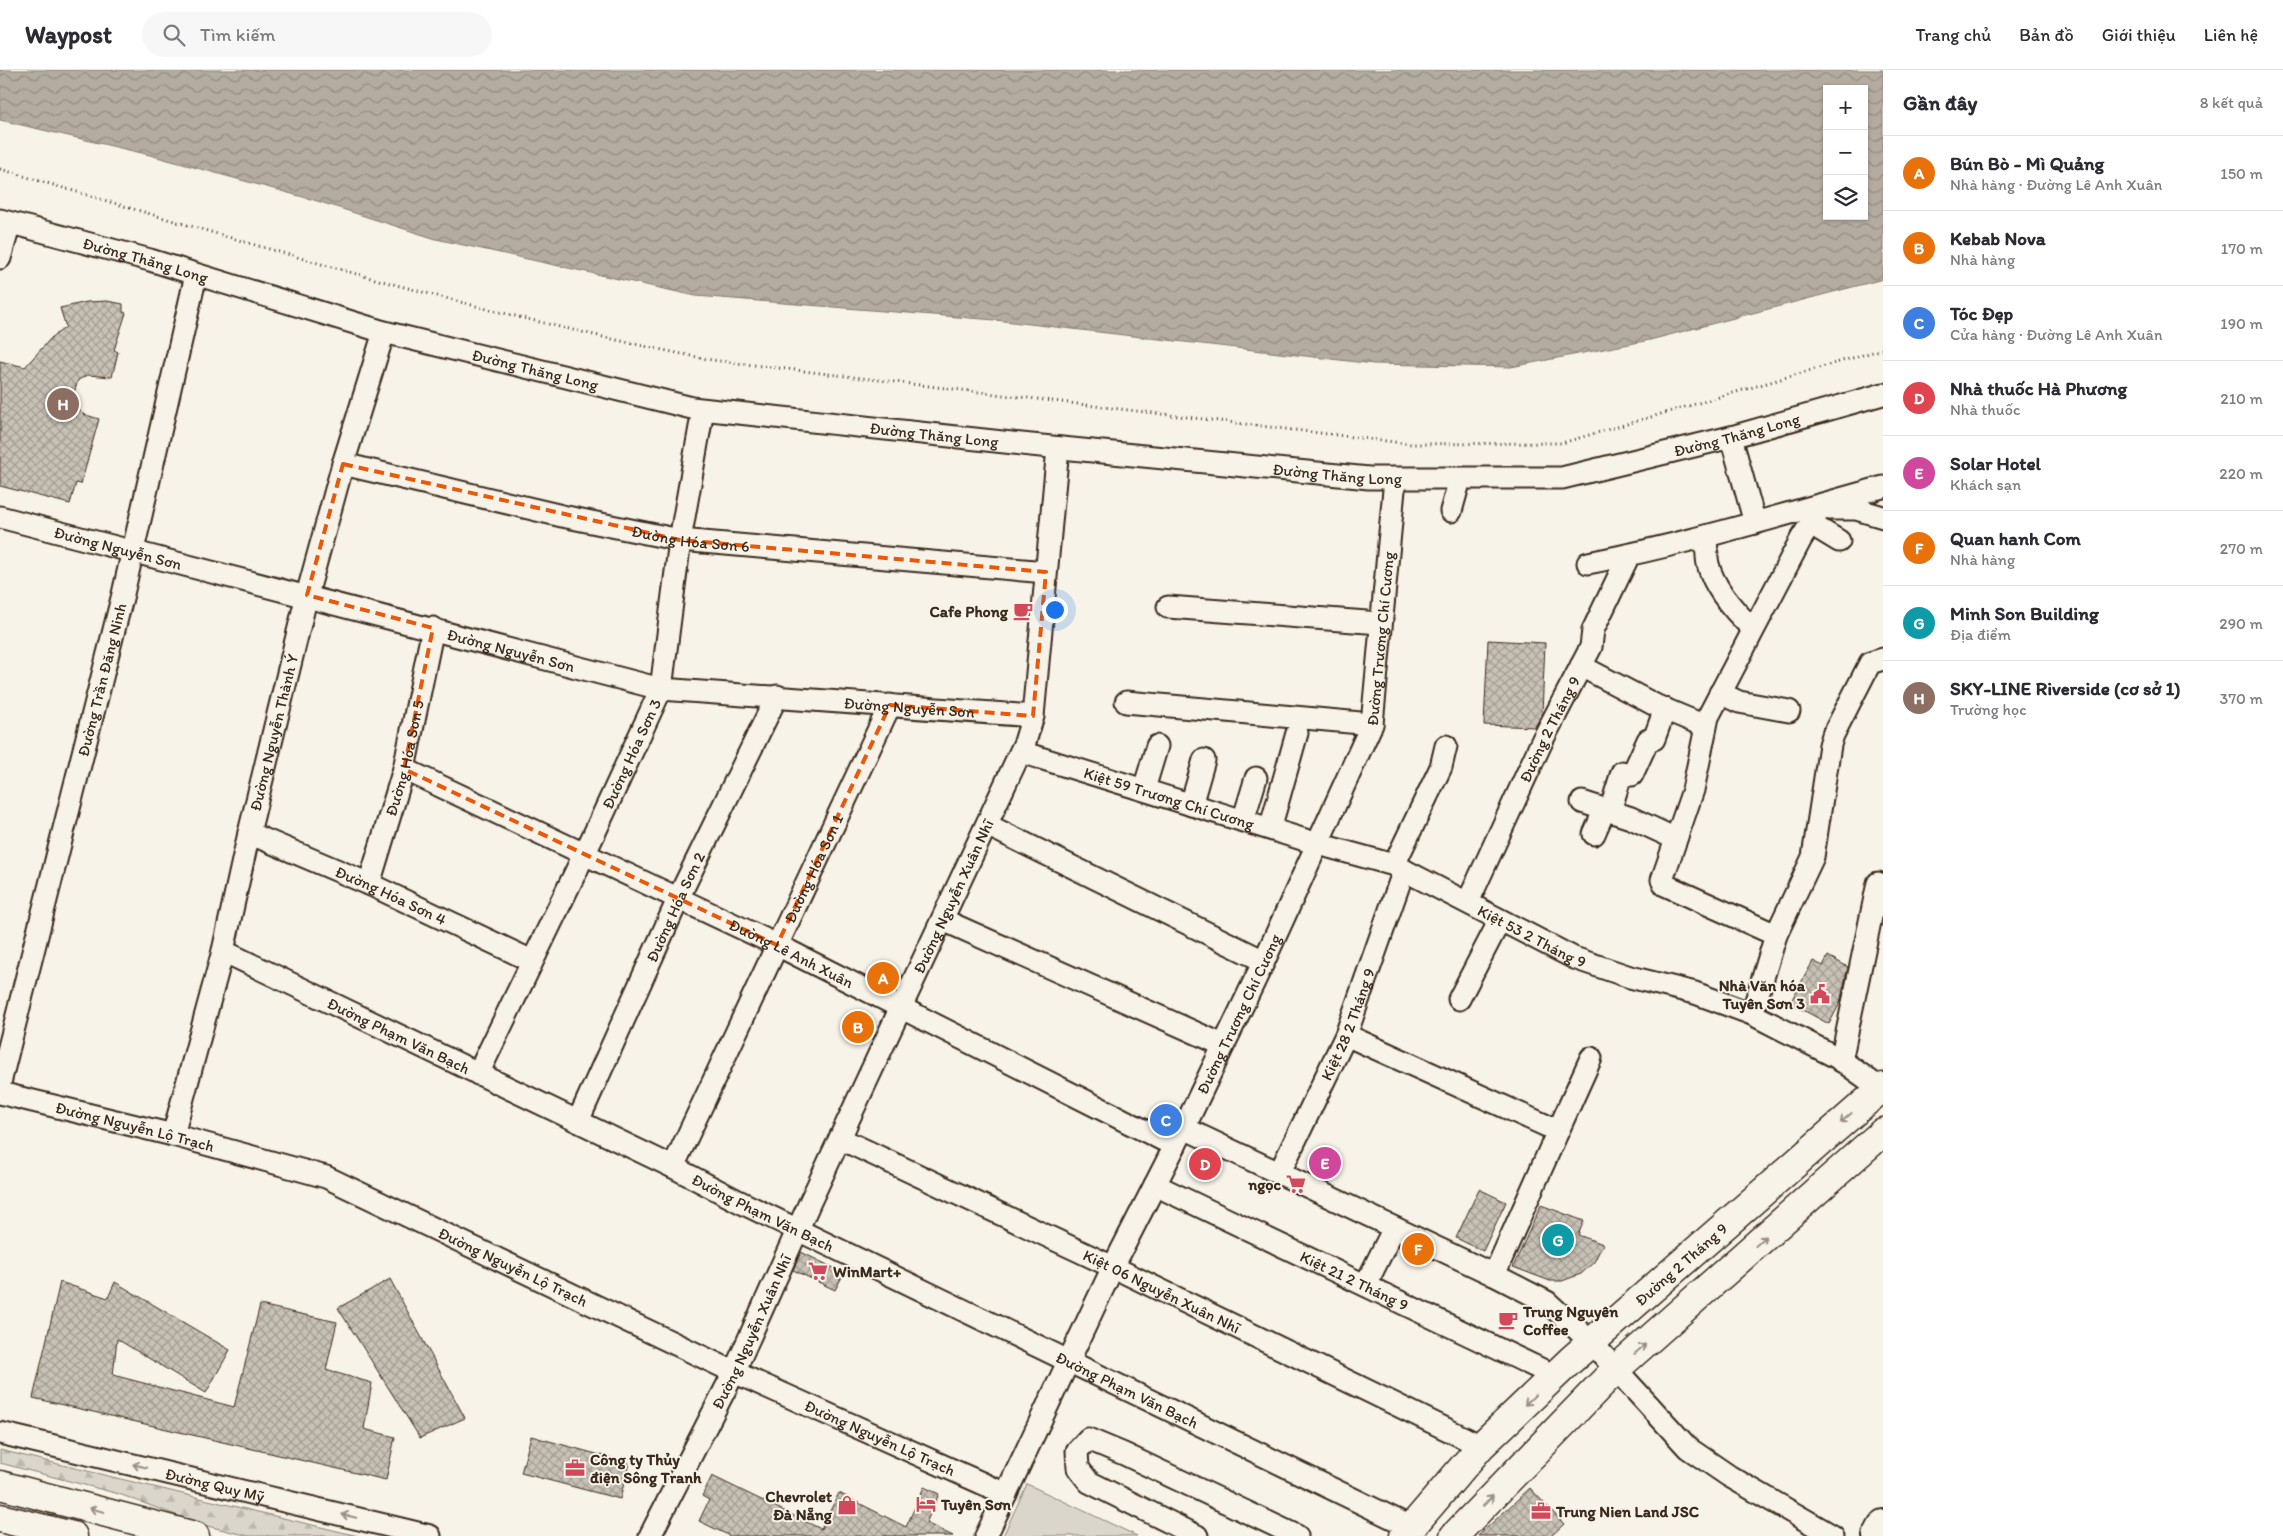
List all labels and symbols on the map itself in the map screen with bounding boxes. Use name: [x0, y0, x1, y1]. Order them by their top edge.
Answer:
street label: Đường Thăng Long: [81, 234, 211, 288]
street label: Đường Thăng Long: [470, 345, 601, 395]
pin: H: [47, 385, 79, 423]
street label: Đường Thăng Long: [1672, 409, 1803, 461]
street label: Đường Thăng Long: [869, 418, 1000, 451]
street label: Đường Thăng Long: [1272, 460, 1403, 488]
street label: Đường Hóa Sơn 6: [630, 521, 750, 556]
street label: Đường Nguyễn Sơn: [52, 522, 184, 574]
street label: Đường Trương Chí Cương: [1363, 550, 1398, 727]
your location: [1042, 597, 1068, 623]
cafe icon: Cafe Phong: [1012, 600, 1034, 622]
street label: Đường Trần Đăng Ninh: [74, 601, 130, 758]
place label: Cafe Phong: [930, 602, 1009, 622]
street label: Đường Nguyễn Sơn: [445, 625, 577, 676]
street label: Đường Nguyễn Thành Ý: [246, 652, 302, 813]
street label: Đường 2 Tháng 9: [1515, 673, 1584, 786]
street label: Đường Nguyễn Sơn: [843, 693, 975, 722]
street label: Đường Hóa Sơn 3: [598, 696, 665, 812]
street label: Đường Hóa Sơn 5: [381, 698, 428, 818]
street label: Kiệt 59 Trương Chí Cương: [1081, 763, 1257, 834]
street label: Đường Hóa Sơn 1: [780, 811, 848, 926]
street label: Đường Nguyễn Xuân Nhĩ: [909, 816, 998, 977]
street label: Đường Hóa Sơn 2: [642, 849, 709, 965]
street label: Đường Hóa Sơn 4: [332, 862, 450, 929]
street label: Kiệt 53 2 Tháng 9: [1474, 901, 1588, 971]
street label: Đường Lê Anh Xuân: [726, 915, 857, 992]
street label: Đường Trương Chí Cương: [1193, 930, 1285, 1097]
pin: A: [867, 959, 899, 997]
street label: Kiệt 28 2 Tháng 9: [1317, 966, 1379, 1083]
place label: Nhà Văn hóa Tuyên Sơn 3: [1719, 976, 1806, 1014]
public building icon: Nhà Văn hóa Tuyên Sơn 3: [1809, 983, 1831, 1005]
street label: Đường Phạm Văn Bạch: [324, 994, 473, 1078]
pin: B: [842, 1008, 874, 1046]
street label: Đường Nguyễn Lộ Trạch: [53, 1098, 216, 1156]
pin: C: [1150, 1101, 1182, 1139]
one-way arrow: [1839, 1112, 1852, 1124]
pin: E: [1309, 1144, 1341, 1182]
pin: D: [1189, 1145, 1221, 1183]
street label: Đường Phạm Văn Bạch: [689, 1170, 837, 1256]
supermarket icon: ngọc: [1285, 1173, 1307, 1195]
place label: ngọc: [1247, 1175, 1281, 1195]
street label: Đường 2 Tháng 9: [1631, 1219, 1731, 1310]
pin: G: [1542, 1221, 1574, 1259]
street label: Đường Nguyễn Lộ Trạch: [435, 1223, 591, 1311]
pin: F: [1402, 1230, 1434, 1268]
one-way arrow: [1755, 1235, 1768, 1247]
street label: Kiệt 06 Nguyễn Xuân Nhĩ: [1080, 1245, 1244, 1338]
street label: Kiệt 21 2 Tháng 9: [1297, 1247, 1411, 1315]
street label: Đường Nguyễn Xuân Nhĩ: [708, 1251, 796, 1412]
supermarket icon: WinMart+: [807, 1260, 829, 1282]
place label: WinMart+: [833, 1262, 902, 1281]
place label: Trung Nguyên Coffee: [1522, 1302, 1619, 1339]
cafe icon: Trung Nguyên Coffee: [1497, 1309, 1519, 1331]
one-way arrow: [1633, 1343, 1646, 1354]
street label: Đường Phạm Văn Bạch: [1053, 1347, 1201, 1433]
one-way arrow: [1524, 1394, 1536, 1406]
street label: Đường Nguyễn Lộ Trạch: [802, 1396, 958, 1480]
place label: Công ty Thủy điện Sông Tranh: [590, 1450, 702, 1488]
office icon: Công ty Thủy điện Sông Tranh: [564, 1457, 586, 1479]
one-way arrow: [132, 1461, 148, 1470]
street label: Đường Quy Mỹ: [163, 1464, 267, 1506]
place label: Chevrolet Đà Nẵng: [765, 1487, 833, 1525]
hotel icon: Tuyên Sơn: [915, 1493, 937, 1515]
shop icon: Chevrolet Đà Nẵng: [836, 1494, 858, 1516]
place label: Tuyên Sơn: [940, 1495, 1012, 1515]
one-way arrow: [1482, 1495, 1494, 1507]
office icon: Trung Nien Land JSC: [1530, 1500, 1552, 1522]
place label: Trung Nien Land JSC: [1555, 1502, 1700, 1522]
one-way arrow: [89, 1505, 105, 1515]
one-way arrow: [341, 1511, 357, 1521]

